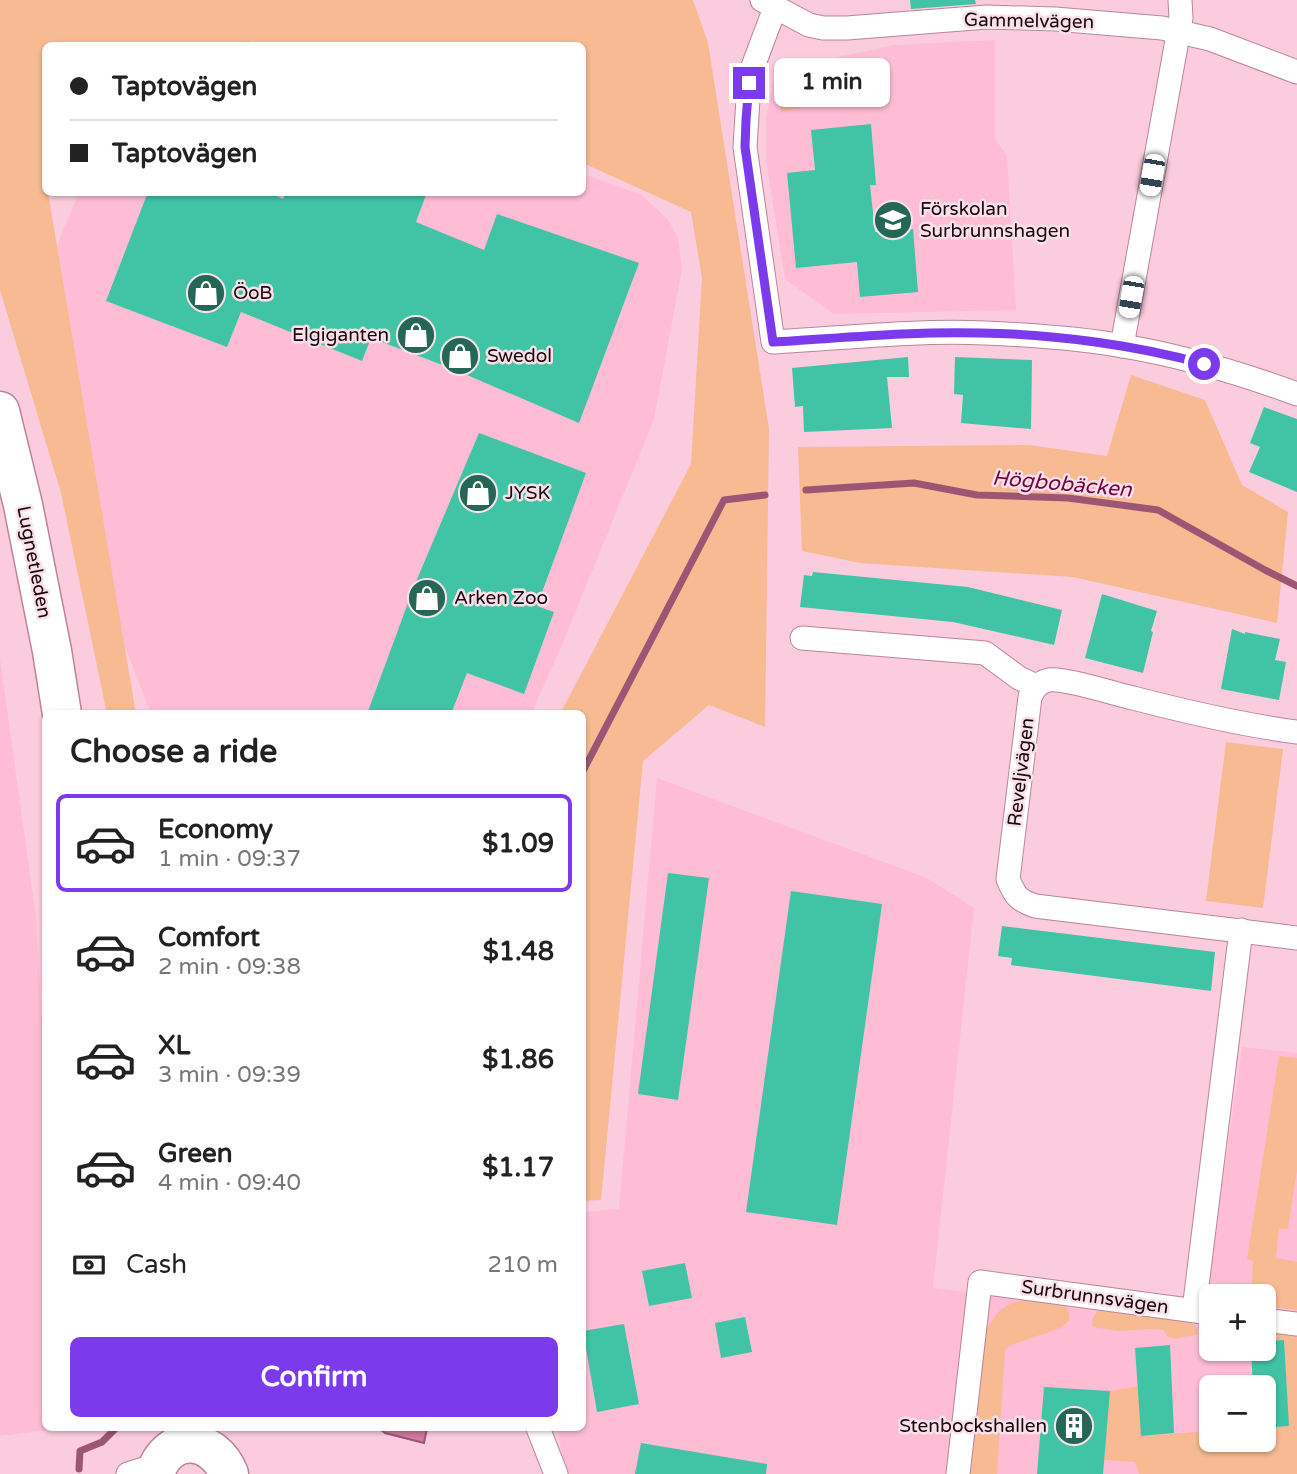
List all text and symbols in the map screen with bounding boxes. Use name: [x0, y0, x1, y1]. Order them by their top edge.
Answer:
street label: Gammelvägen: [964, 9, 1094, 33]
callout: 1 min: [774, 58, 889, 108]
route end: [733, 67, 765, 99]
text: 1 min: [801, 68, 863, 96]
text: Taptovägen: [112, 71, 257, 102]
text: Taptovägen: [112, 138, 257, 169]
car: [1139, 152, 1166, 198]
place label: Förskolan Surbrunnshagen: [920, 198, 1070, 242]
school or university icon: Förskolan Surbrunnshagen: [872, 199, 914, 241]
shop icon: ÖoB: [185, 272, 227, 314]
car: [1118, 274, 1145, 320]
place label: ÖoB: [233, 282, 273, 304]
shop icon: Elgiganten: [395, 314, 437, 356]
place label: Elgiganten: [292, 324, 389, 346]
shop icon: Swedol: [439, 335, 481, 377]
place label: Swedol: [487, 345, 552, 367]
route start: [1188, 348, 1220, 380]
water label: Högbobäcken: [991, 465, 1134, 503]
shop icon: JYSK: [457, 472, 499, 514]
place label: JYSK: [505, 482, 551, 504]
street label: Lugnetleden: [12, 504, 56, 620]
shop icon: Arken Zoo: [406, 577, 448, 619]
place label: Arken Zoo: [454, 587, 548, 609]
street label: Reveljvägen: [1003, 716, 1039, 828]
text: Choose a ride: [70, 733, 277, 771]
icon: car: [74, 812, 137, 875]
text: Economy: [158, 814, 273, 845]
text: $1.09: [482, 828, 554, 859]
text: 1 min · 09:37: [158, 845, 301, 873]
icon: car: [74, 920, 137, 983]
text: Comfort: [158, 922, 260, 953]
text: $1.48: [483, 936, 554, 967]
text: 2 min · 09:38: [158, 953, 301, 981]
icon: car: [74, 1028, 137, 1091]
text: XL: [158, 1030, 190, 1061]
text: $1.86: [482, 1044, 554, 1075]
text: 3 min · 09:39: [158, 1061, 301, 1089]
icon: car: [74, 1136, 137, 1199]
text: Green: [158, 1138, 233, 1169]
text: $1.17: [482, 1152, 554, 1183]
text: 4 min · 09:40: [158, 1169, 301, 1197]
icon: cash: [70, 1246, 108, 1284]
text: Cash: [126, 1249, 187, 1280]
text: 210 m: [488, 1251, 558, 1279]
street label: Surbrunnsvägen: [1020, 1276, 1170, 1318]
map controls: [1199, 1284, 1276, 1452]
button: +: [1199, 1284, 1276, 1361]
button: Confirm: [70, 1337, 558, 1417]
button: −: [1199, 1375, 1276, 1452]
building icon: Stenbockshallen: [1053, 1405, 1095, 1447]
place label: Stenbockshallen: [899, 1415, 1047, 1437]

